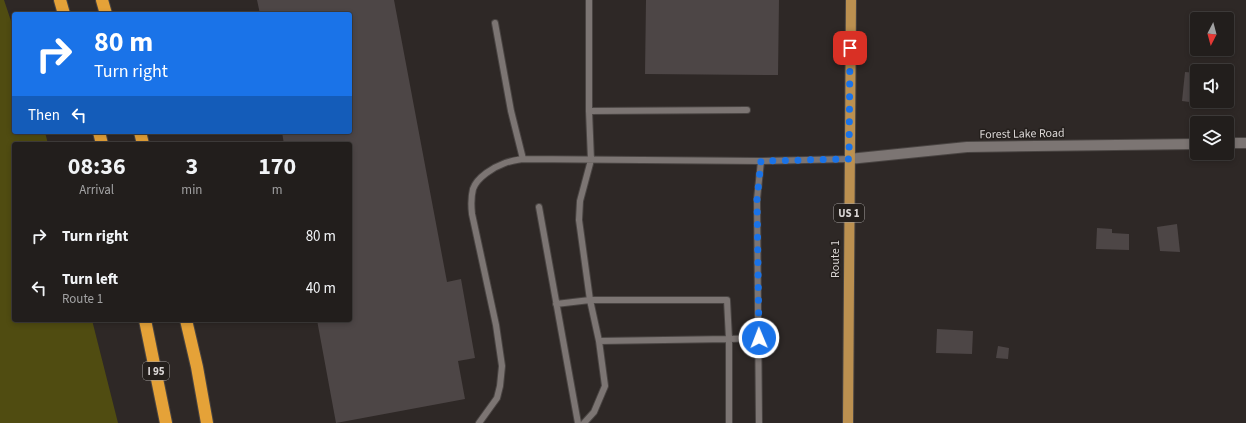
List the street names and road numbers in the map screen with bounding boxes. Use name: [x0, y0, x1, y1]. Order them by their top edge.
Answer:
street label: Forest Lake Road: [979, 125, 1065, 143]
road number: US 1: [834, 204, 864, 222]
street label: Route 1: [827, 240, 844, 278]
road number: I 95: [143, 362, 169, 380]

